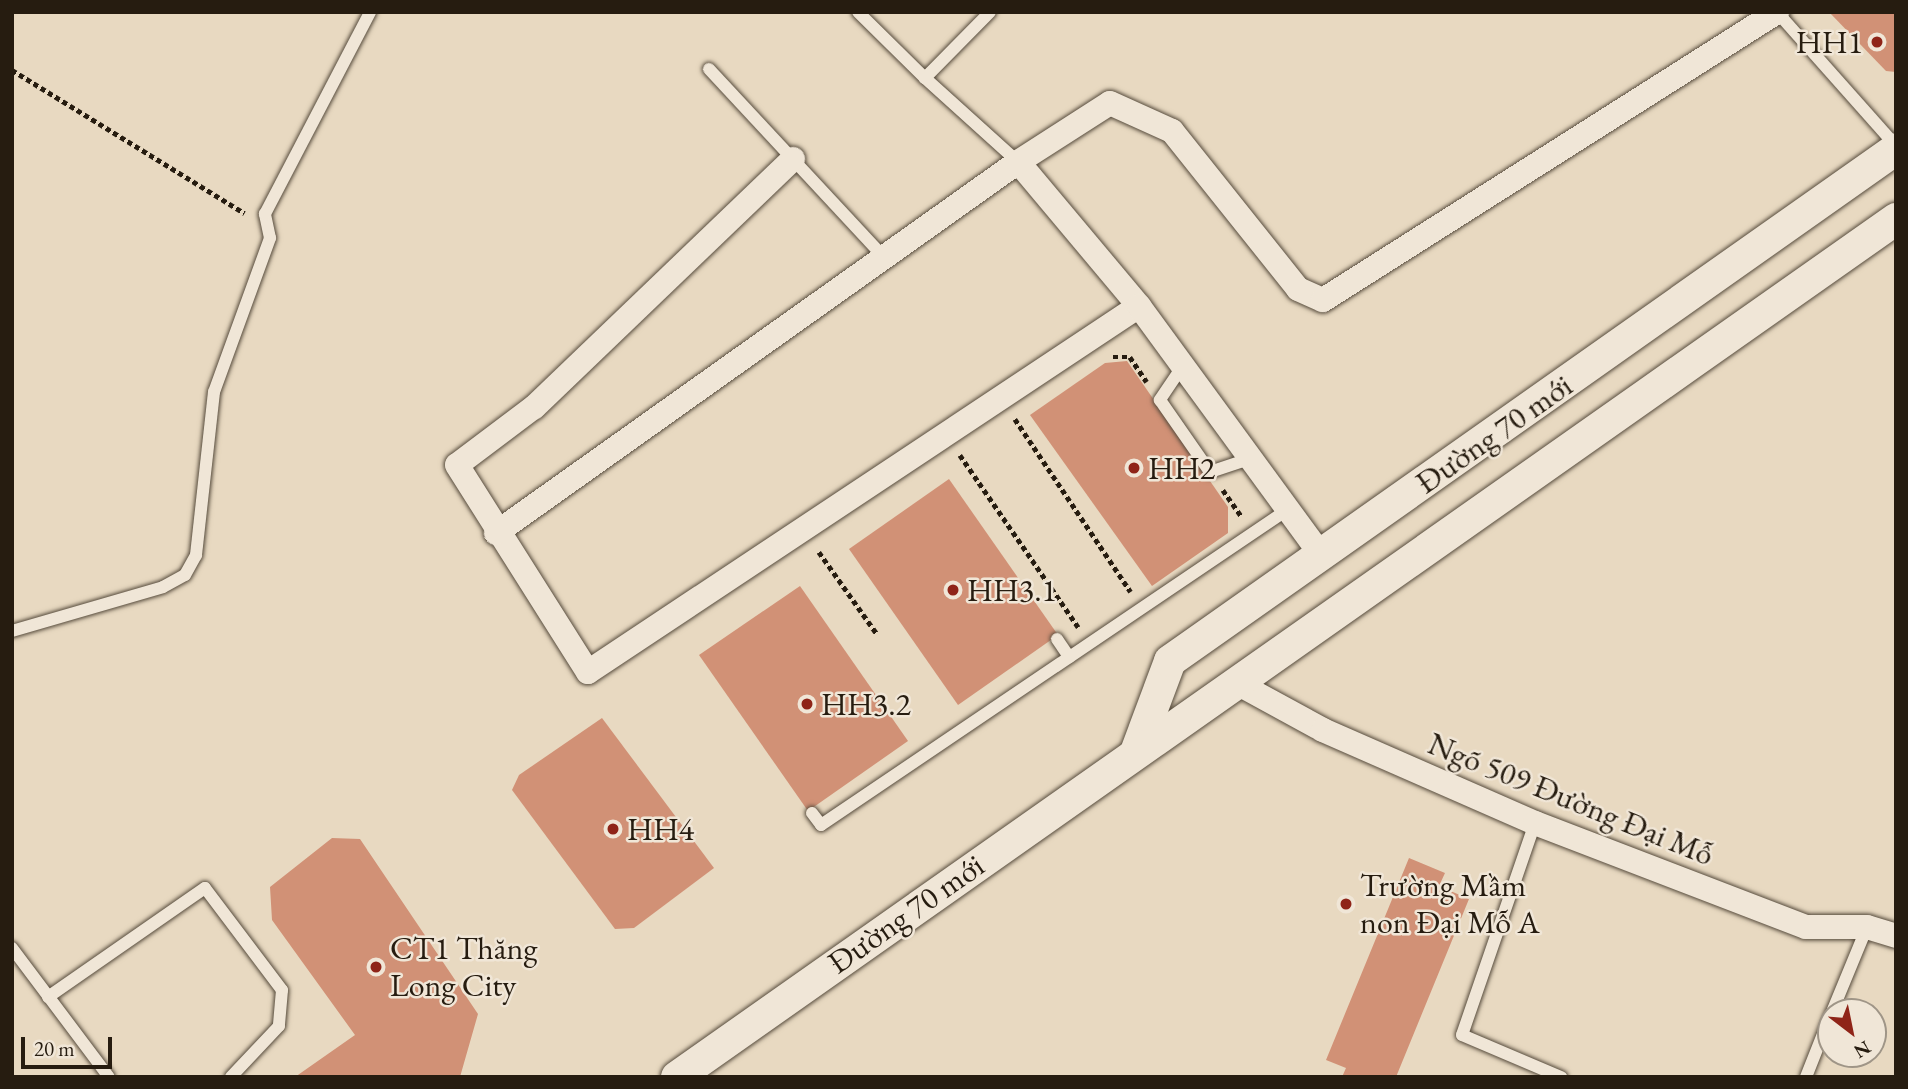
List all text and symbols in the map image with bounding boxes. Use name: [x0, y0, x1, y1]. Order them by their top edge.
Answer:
place label: HH1: [1796, 23, 1863, 61]
marker: HH1: [1869, 34, 1885, 50]
street label: Đường 70 mới: [1409, 366, 1579, 502]
place label: HH2: [1148, 449, 1215, 487]
marker: HH2: [1126, 460, 1142, 476]
place label: HH3.1: [967, 571, 1057, 609]
marker: HH3.1: [945, 582, 961, 598]
place label: HH3.2: [821, 685, 911, 723]
marker: HH3.2: [799, 696, 815, 712]
street label: Ngõ 509 Đường Đại Mỗ: [1423, 724, 1719, 874]
place label: HH4: [627, 810, 694, 848]
marker: HH4: [605, 821, 621, 837]
street label: Đường 70 mới: [821, 846, 991, 982]
place label: Trường Mầm non Đại Mỗ A: [1360, 867, 1540, 942]
marker: Trường Mầm non Đại Mỗ A: [1338, 896, 1354, 912]
place label: CT1 Thăng Long City: [390, 930, 537, 1005]
marker: CT1 Thăng Long City: [368, 959, 384, 975]
north arrow: [1817, 998, 1887, 1068]
scale bar: [24, 1023, 116, 1066]
text: 20 m: [34, 1035, 75, 1062]
text: N: [1849, 1035, 1875, 1064]

